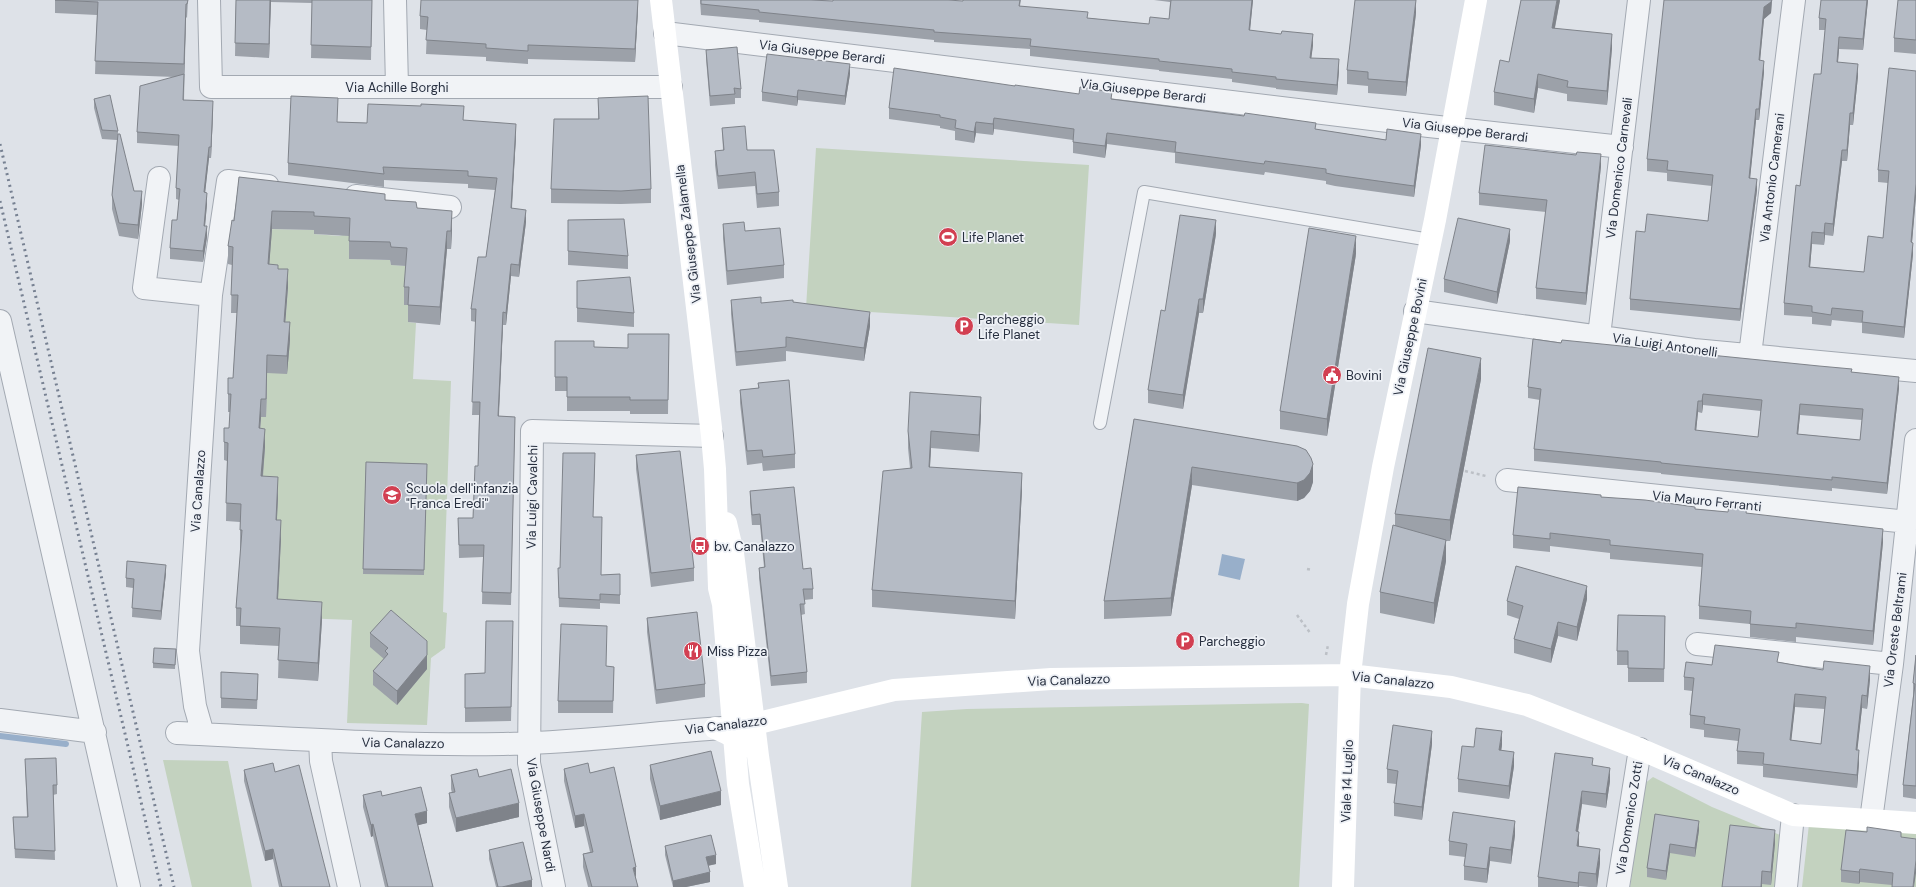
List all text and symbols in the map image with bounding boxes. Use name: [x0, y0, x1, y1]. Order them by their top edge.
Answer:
street label: Via Giuseppe Berardi: [758, 36, 886, 68]
street label: Via Giuseppe Berardi: [1079, 75, 1207, 107]
street label: Via Achille Borghi: [345, 79, 449, 96]
street label: Via Domenico Carnevali: [1602, 96, 1636, 240]
street label: Via Antonio Camerani: [1756, 112, 1788, 244]
street label: Via Giuseppe Berardi: [1401, 114, 1529, 146]
street label: Via Giuseppe Zalamella: [671, 164, 705, 304]
sports icon: Life Planet: [937, 226, 959, 248]
place label: Life Planet: [962, 229, 1024, 246]
street label: Via Giuseppe Bovini: [1389, 277, 1431, 397]
place label: Parcheggio Life Planet: [978, 311, 1045, 343]
parking icon: Parcheggio Life Planet: [953, 315, 975, 337]
street label: Via Luigi Antonelli: [1611, 329, 1719, 361]
public building icon: Bovini: [1321, 364, 1343, 386]
place label: Bovini: [1346, 367, 1382, 384]
street label: Via Luigi Cavalchi: [523, 445, 541, 549]
street label: Via Canalazzo: [187, 449, 209, 533]
place label: Scuola dell'infanzia "Franca Eredi": [406, 480, 518, 512]
school or university icon: Scuola dell'infanzia "Franca Eredi": [381, 484, 403, 506]
street label: Via Mauro Ferranti: [1651, 487, 1763, 515]
bus stop icon: bv. Canalazzo: [689, 535, 711, 557]
place label: bv. Canalazzo: [714, 538, 795, 555]
street label: Via Oreste Beltrami: [1879, 571, 1911, 689]
parking icon: Parcheggio: [1174, 630, 1196, 652]
place label: Parcheggio: [1199, 633, 1266, 650]
restaurant icon: Miss Pizza: [682, 640, 704, 662]
place label: Miss Pizza: [707, 643, 767, 660]
street label: Via Canalazzo: [1351, 667, 1435, 693]
street label: Via Canalazzo: [1027, 670, 1111, 690]
street label: Via Canalazzo: [684, 711, 768, 738]
street label: Via Canalazzo: [361, 734, 445, 752]
street label: Viale 14 Luglio: [1337, 739, 1357, 823]
street label: Via Canalazzo: [1660, 751, 1743, 799]
street label: Via Giuseppe Nardi: [523, 757, 559, 873]
street label: Via Domenico Zotti: [1612, 760, 1646, 876]

